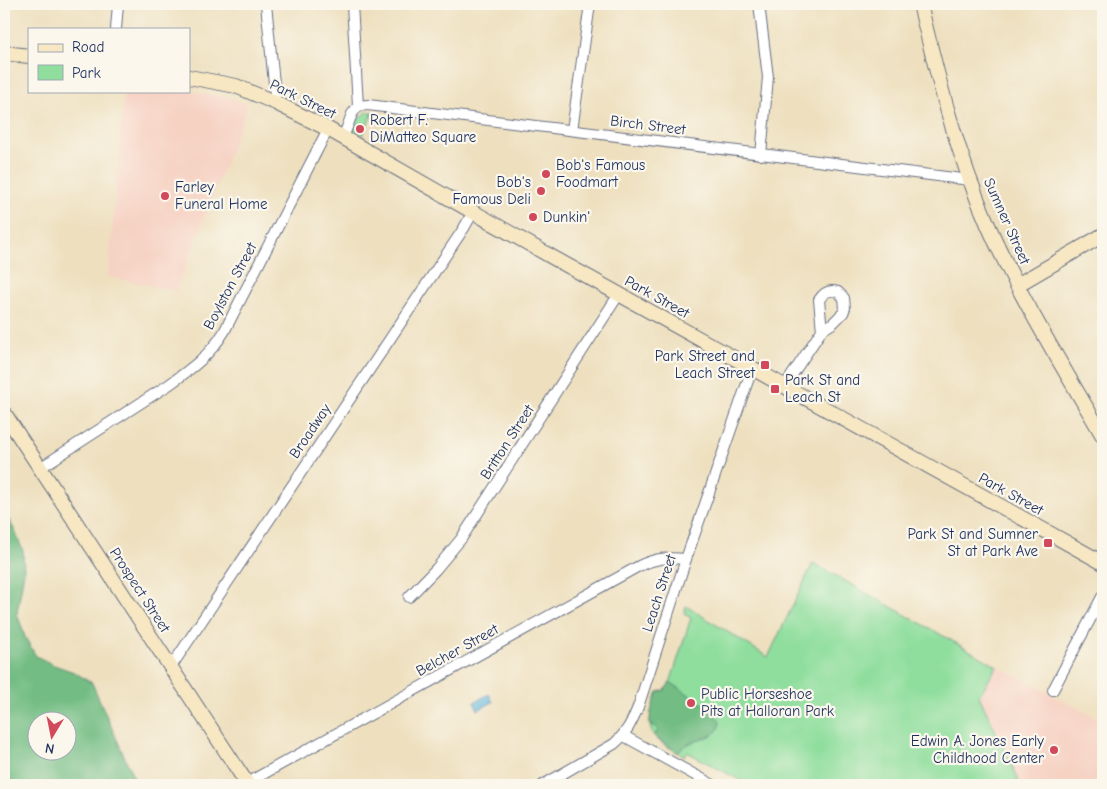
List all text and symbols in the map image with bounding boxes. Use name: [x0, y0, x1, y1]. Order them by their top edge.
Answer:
legend: [28, 28, 190, 92]
text: Road: [72, 38, 104, 56]
text: Park: [72, 64, 101, 82]
street label: Park Street: [267, 75, 340, 123]
place label: Robert F. DiMatteo Square: [370, 111, 477, 146]
street label: Birch Street: [609, 111, 688, 139]
marker: Robert F. DiMatteo Square: [354, 123, 366, 135]
place label: Bob's Famous Foodmart: [556, 156, 645, 191]
marker: Bob's Famous Foodmart: [540, 168, 552, 180]
place label: Bob's Famous Deli: [453, 173, 531, 208]
street label: Sumner Street: [980, 175, 1034, 268]
place label: Farley Funeral Home: [175, 178, 268, 213]
marker: Bob's Famous Deli: [535, 185, 547, 197]
marker: Farley Funeral Home: [159, 190, 171, 202]
place label: Dunkin': [543, 208, 590, 226]
marker: Dunkin': [527, 211, 539, 223]
street label: Boylston Street: [200, 239, 261, 333]
street label: Park Street: [621, 272, 693, 322]
place label: Park Street and Leach Street: [655, 347, 756, 382]
marker: Park Street and Leach Street: [759, 359, 771, 371]
place label: Park St and Leach St: [785, 371, 860, 406]
marker: Park St and Leach St: [769, 383, 781, 395]
street label: Broadway: [285, 400, 335, 462]
street label: Britton Street: [476, 401, 538, 483]
street label: Park Street: [975, 469, 1047, 519]
place label: Park St and Sumner St at Park Ave: [908, 525, 1038, 560]
marker: Park St and Sumner St at Park Ave: [1042, 537, 1054, 549]
street label: Prospect Street: [106, 544, 175, 636]
street label: Leach Street: [638, 551, 680, 634]
street label: Belcher Street: [413, 620, 502, 680]
place label: Public Horseshoe Pits at Halloran Park: [701, 685, 835, 720]
marker: Public Horseshoe Pits at Halloran Park: [685, 697, 697, 709]
north arrow: [28, 712, 78, 762]
place label: Edwin A. Jones Early Childhood Center: [911, 732, 1044, 767]
text: N: [44, 739, 56, 757]
marker: Edwin A. Jones Early Childhood Center: [1048, 744, 1060, 756]

